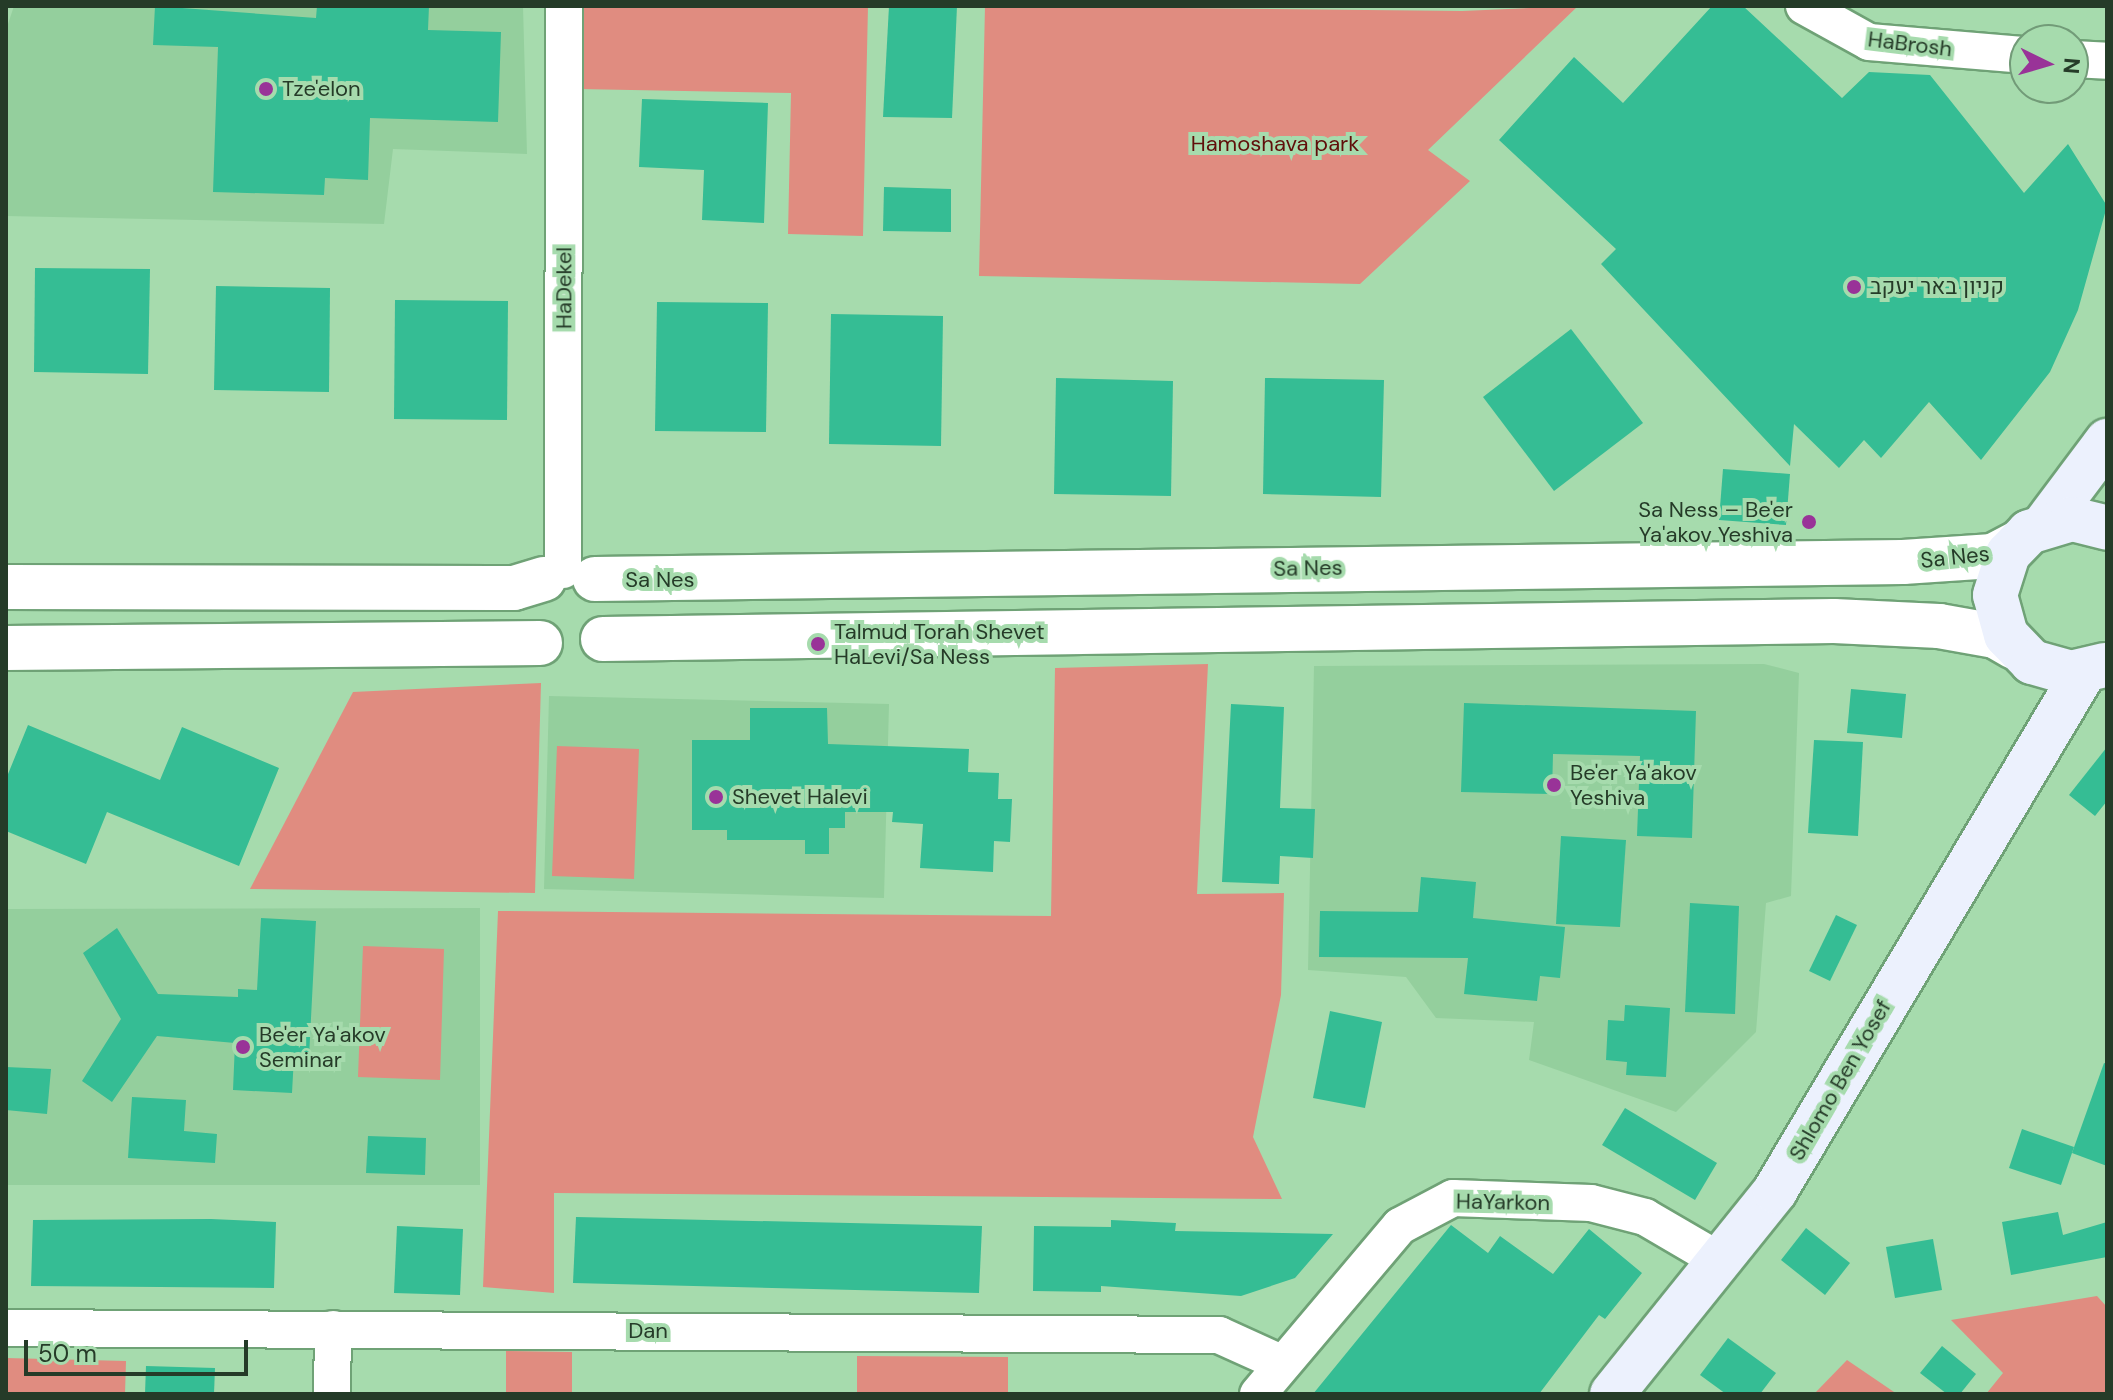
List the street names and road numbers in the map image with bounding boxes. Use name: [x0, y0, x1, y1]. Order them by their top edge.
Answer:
street label: HaBrosh: [1866, 26, 1954, 62]
street label: HaDekel: [551, 247, 577, 329]
street label: Sa Nes: [1919, 540, 1991, 574]
street label: Sa Nes: [1273, 554, 1343, 582]
street label: Sa Nes: [625, 567, 695, 593]
street label: Shlomo Ben Yosef: [1783, 995, 1897, 1165]
street label: HaYarkon: [1456, 1188, 1550, 1216]
street label: Dan: [628, 1318, 668, 1344]

